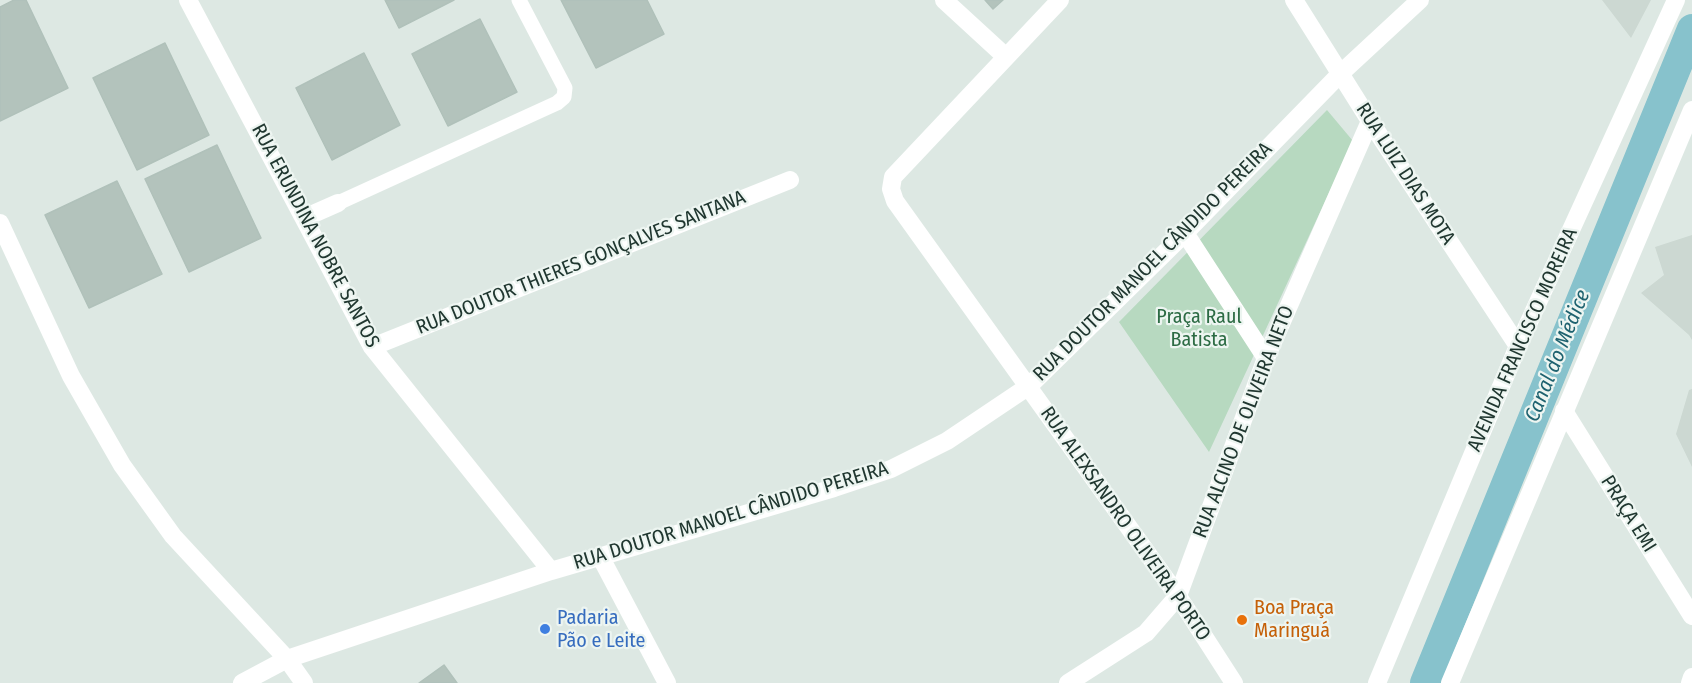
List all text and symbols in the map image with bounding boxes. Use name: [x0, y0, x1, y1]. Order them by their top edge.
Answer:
street label: RUA LUIZ DIAS MOTA: [1350, 99, 1460, 249]
street label: RUA ERUNDINA NOBRE SANTOS: [246, 120, 384, 352]
street label: RUA DOUTOR MANOEL CÂNDIDO PEREIRA: [1029, 138, 1277, 386]
street label: RUA DOUTOR THIERES GONÇALVES SANTANA: [413, 186, 749, 340]
street label: AVENIDA FRANCISCO MOREIRA: [1463, 225, 1583, 455]
water label: Canal do Médice: [1520, 286, 1596, 426]
street label: RUA ALCINO DE OLIVEIRA NETO: [1189, 303, 1299, 541]
park label: Praça Raul Batista: [1156, 305, 1242, 352]
street label: RUA ALEXSANDRO OLIVEIRA PORTO: [1035, 402, 1215, 646]
street label: RUA DOUTOR MANOEL CÂNDIDO PEREIRA: [571, 457, 891, 575]
street label: PRAÇA EMI: [1595, 471, 1661, 557]
place label: Boa Praça Maringuá: [1254, 596, 1334, 643]
place label: Padaria Pão e Leite: [557, 606, 645, 653]
marker: Boa Praça Maringuá: [1235, 613, 1249, 627]
marker: Padaria Pão e Leite: [538, 622, 552, 636]

